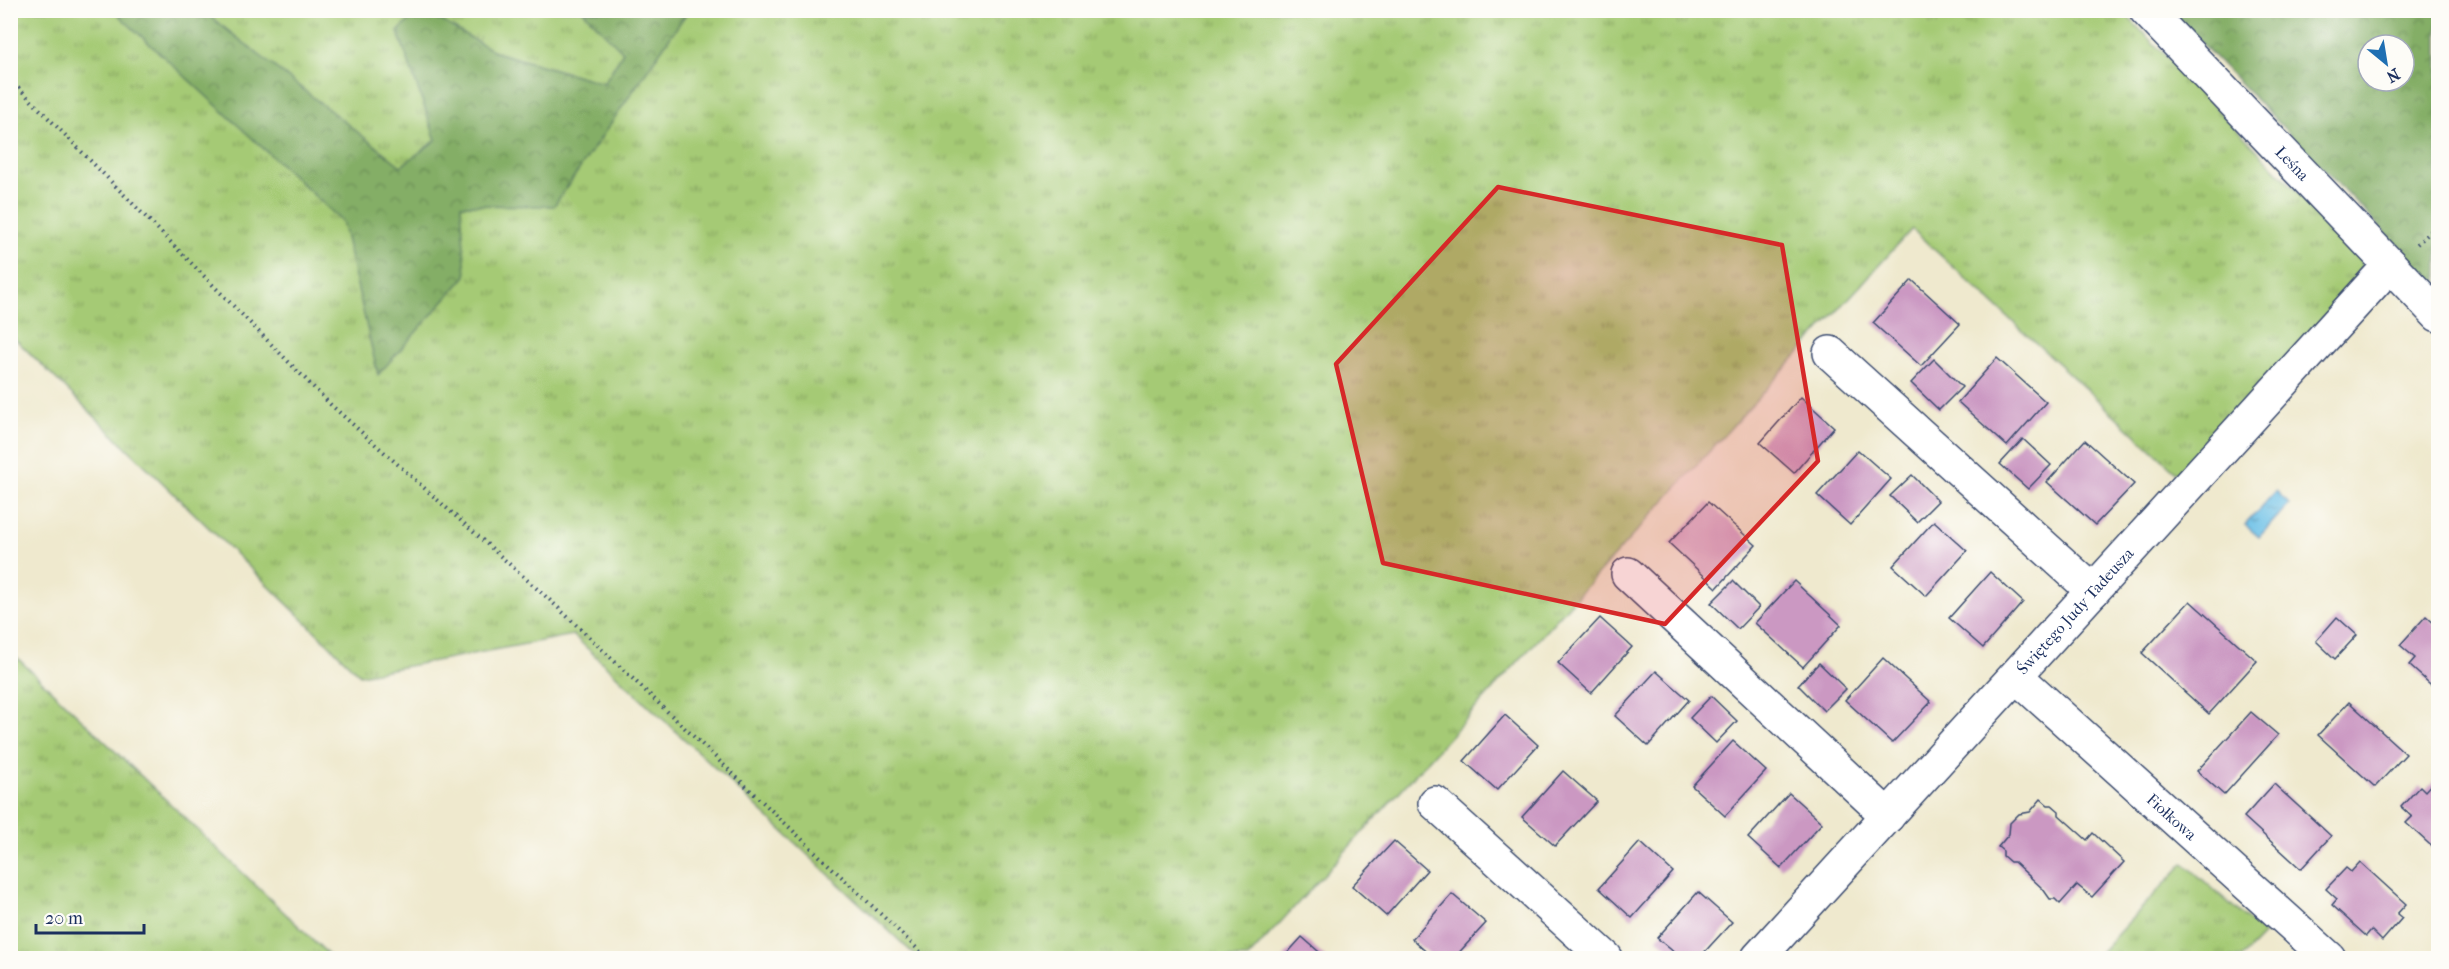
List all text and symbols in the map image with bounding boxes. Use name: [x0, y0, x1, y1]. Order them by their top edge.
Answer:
north arrow: [2356, 33, 2416, 93]
text: N: [2382, 64, 2403, 87]
street label: Leśna: [2272, 142, 2314, 185]
street label: Świętego Judy Tadeusza: [2012, 543, 2137, 678]
street label: Fiołkowa: [2143, 789, 2201, 844]
scale bar: [36, 897, 144, 935]
text: 20 m: [45, 908, 83, 929]

